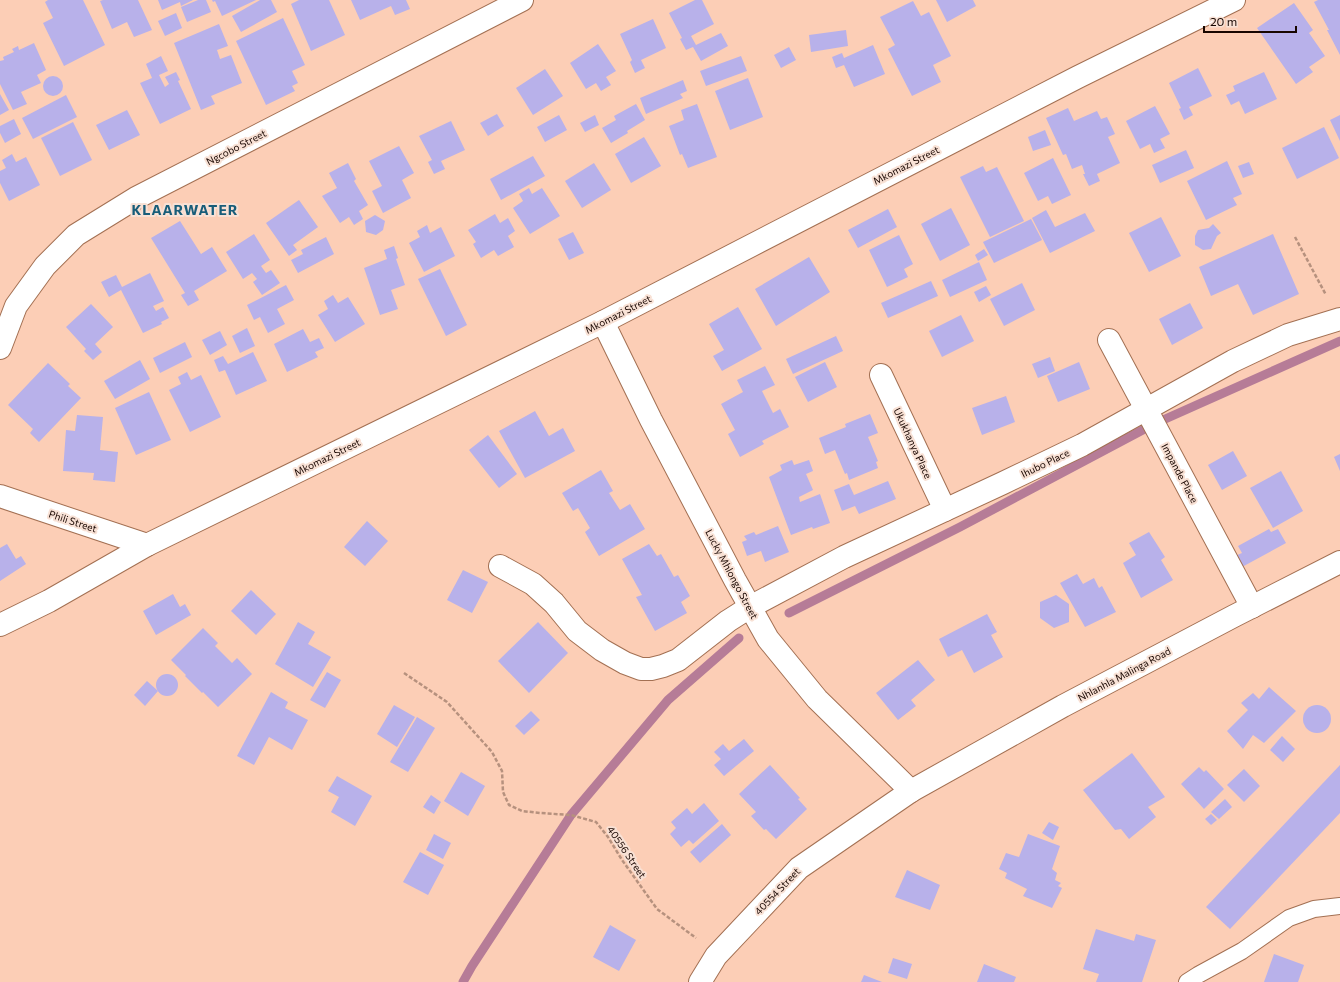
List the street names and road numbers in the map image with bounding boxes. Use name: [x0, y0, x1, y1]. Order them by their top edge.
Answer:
street label: Ngcobo Street: [204, 127, 268, 167]
street label: Mkomazi Street: [871, 143, 941, 187]
street label: Mkomazi Street: [583, 292, 653, 336]
street label: Ukukhanya Place: [891, 406, 935, 480]
street label: Mkomazi Street: [292, 436, 362, 478]
street label: Impande Place: [1159, 441, 1201, 505]
street label: Ihubo Place: [1019, 446, 1071, 480]
street label: Phili Street: [47, 508, 99, 534]
street label: Lucky Mhlongo Street: [703, 527, 761, 621]
street label: Nhlanhla Malinga Road: [1075, 644, 1173, 704]
street label: 40556 Street: [605, 824, 649, 880]
street label: 40554 Street: [752, 865, 802, 917]

